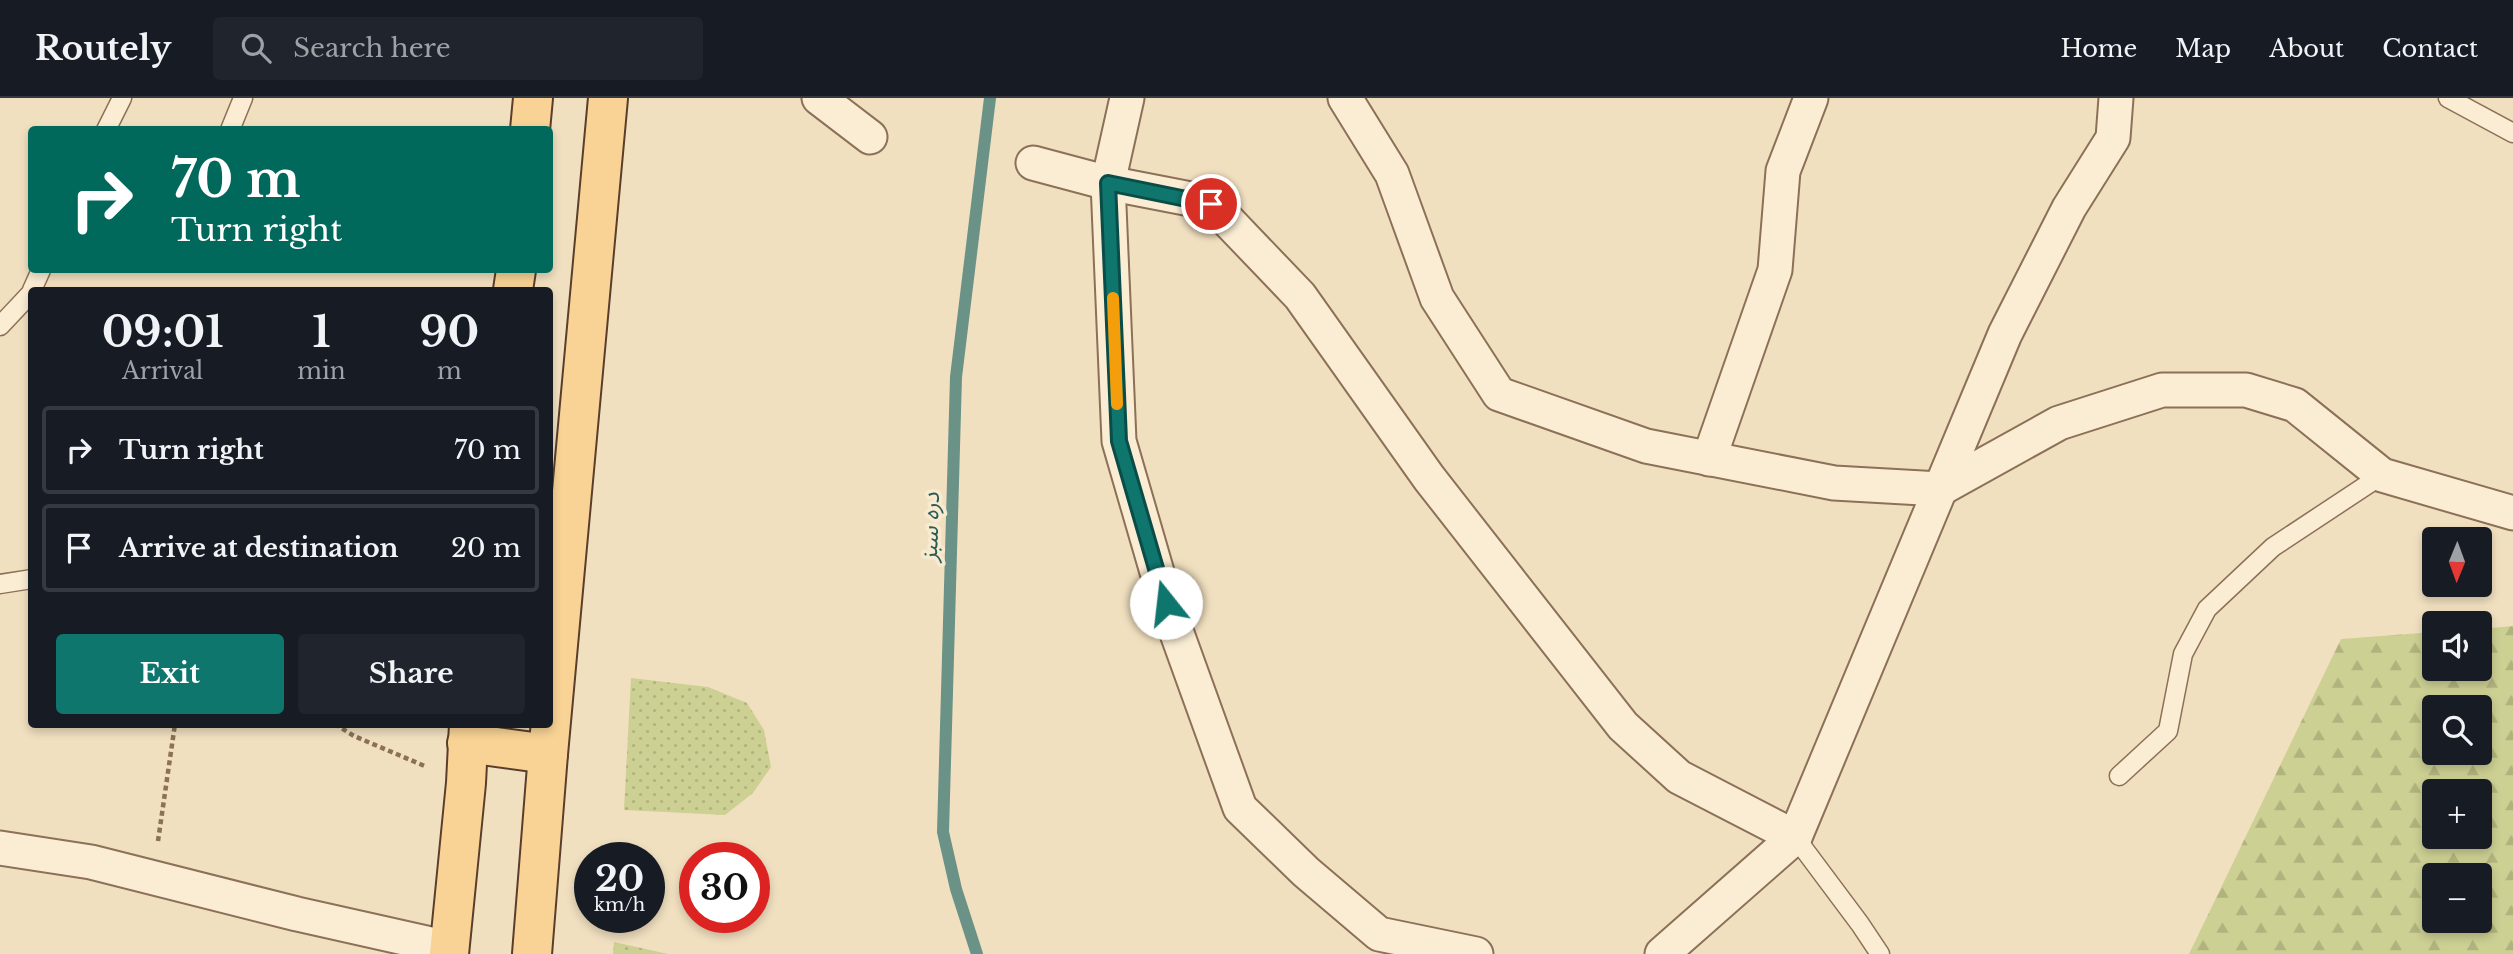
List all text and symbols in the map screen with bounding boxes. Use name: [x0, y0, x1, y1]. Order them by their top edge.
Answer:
search box: [213, 17, 703, 80]
text: Routely: [35, 28, 171, 69]
icon: search: [237, 29, 275, 67]
text: Search here: [293, 32, 451, 64]
text: Home: [2061, 34, 2137, 63]
text: Map: [2175, 34, 2231, 63]
text: About: [2269, 34, 2344, 63]
text: Contact: [2382, 34, 2478, 63]
text: 70 m: [171, 149, 301, 210]
icon: right: [56, 154, 147, 245]
pin: [1181, 174, 1241, 234]
icon: arrive: [1192, 185, 1230, 223]
text: Turn right: [171, 210, 342, 250]
text: 09:01: [102, 306, 224, 358]
text: 1: [312, 306, 331, 358]
text: 90: [419, 306, 479, 358]
text: Arrival: [122, 357, 203, 385]
text: min: [297, 357, 346, 385]
text: m: [437, 357, 462, 385]
icon: right: [60, 431, 98, 469]
text: Turn right: [119, 434, 264, 466]
text: 70 m: [454, 434, 521, 466]
water label: دره سبز: [915, 491, 945, 564]
north arrow: [2422, 527, 2492, 597]
map controls: [2422, 527, 2492, 933]
icon: arrive: [60, 529, 98, 567]
text: Arrive at destination: [119, 532, 399, 564]
text: 20 m: [451, 532, 521, 564]
position arrow: [1129, 566, 1203, 640]
button: sound: [2422, 611, 2492, 681]
button: Exit: [56, 634, 284, 714]
button: Share: [298, 634, 525, 714]
button: search: [2422, 695, 2492, 765]
button: +: [2422, 779, 2492, 849]
speed limit sign: 30: [679, 842, 770, 933]
text: 20: [595, 857, 644, 900]
button: −: [2422, 863, 2492, 933]
text: km/h: [594, 894, 645, 916]

